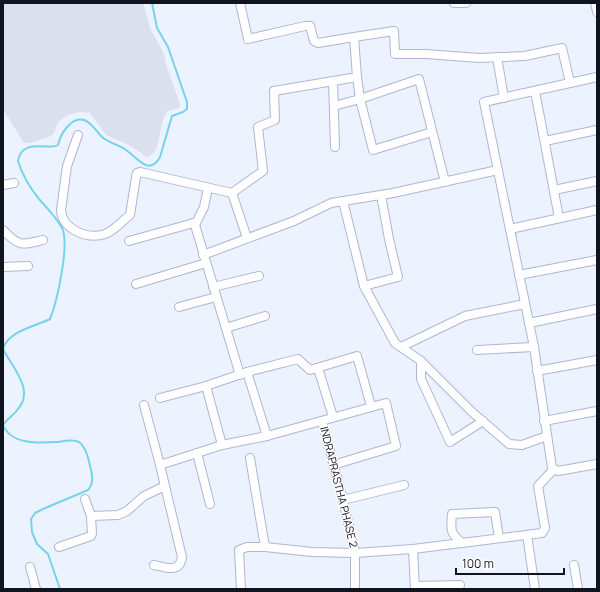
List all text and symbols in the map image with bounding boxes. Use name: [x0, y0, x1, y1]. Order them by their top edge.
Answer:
street label: INDRAPRASTHA PHASE 2: [317, 425, 362, 549]
scale bar: [456, 550, 564, 576]
text: 100 m: [462, 555, 494, 572]

